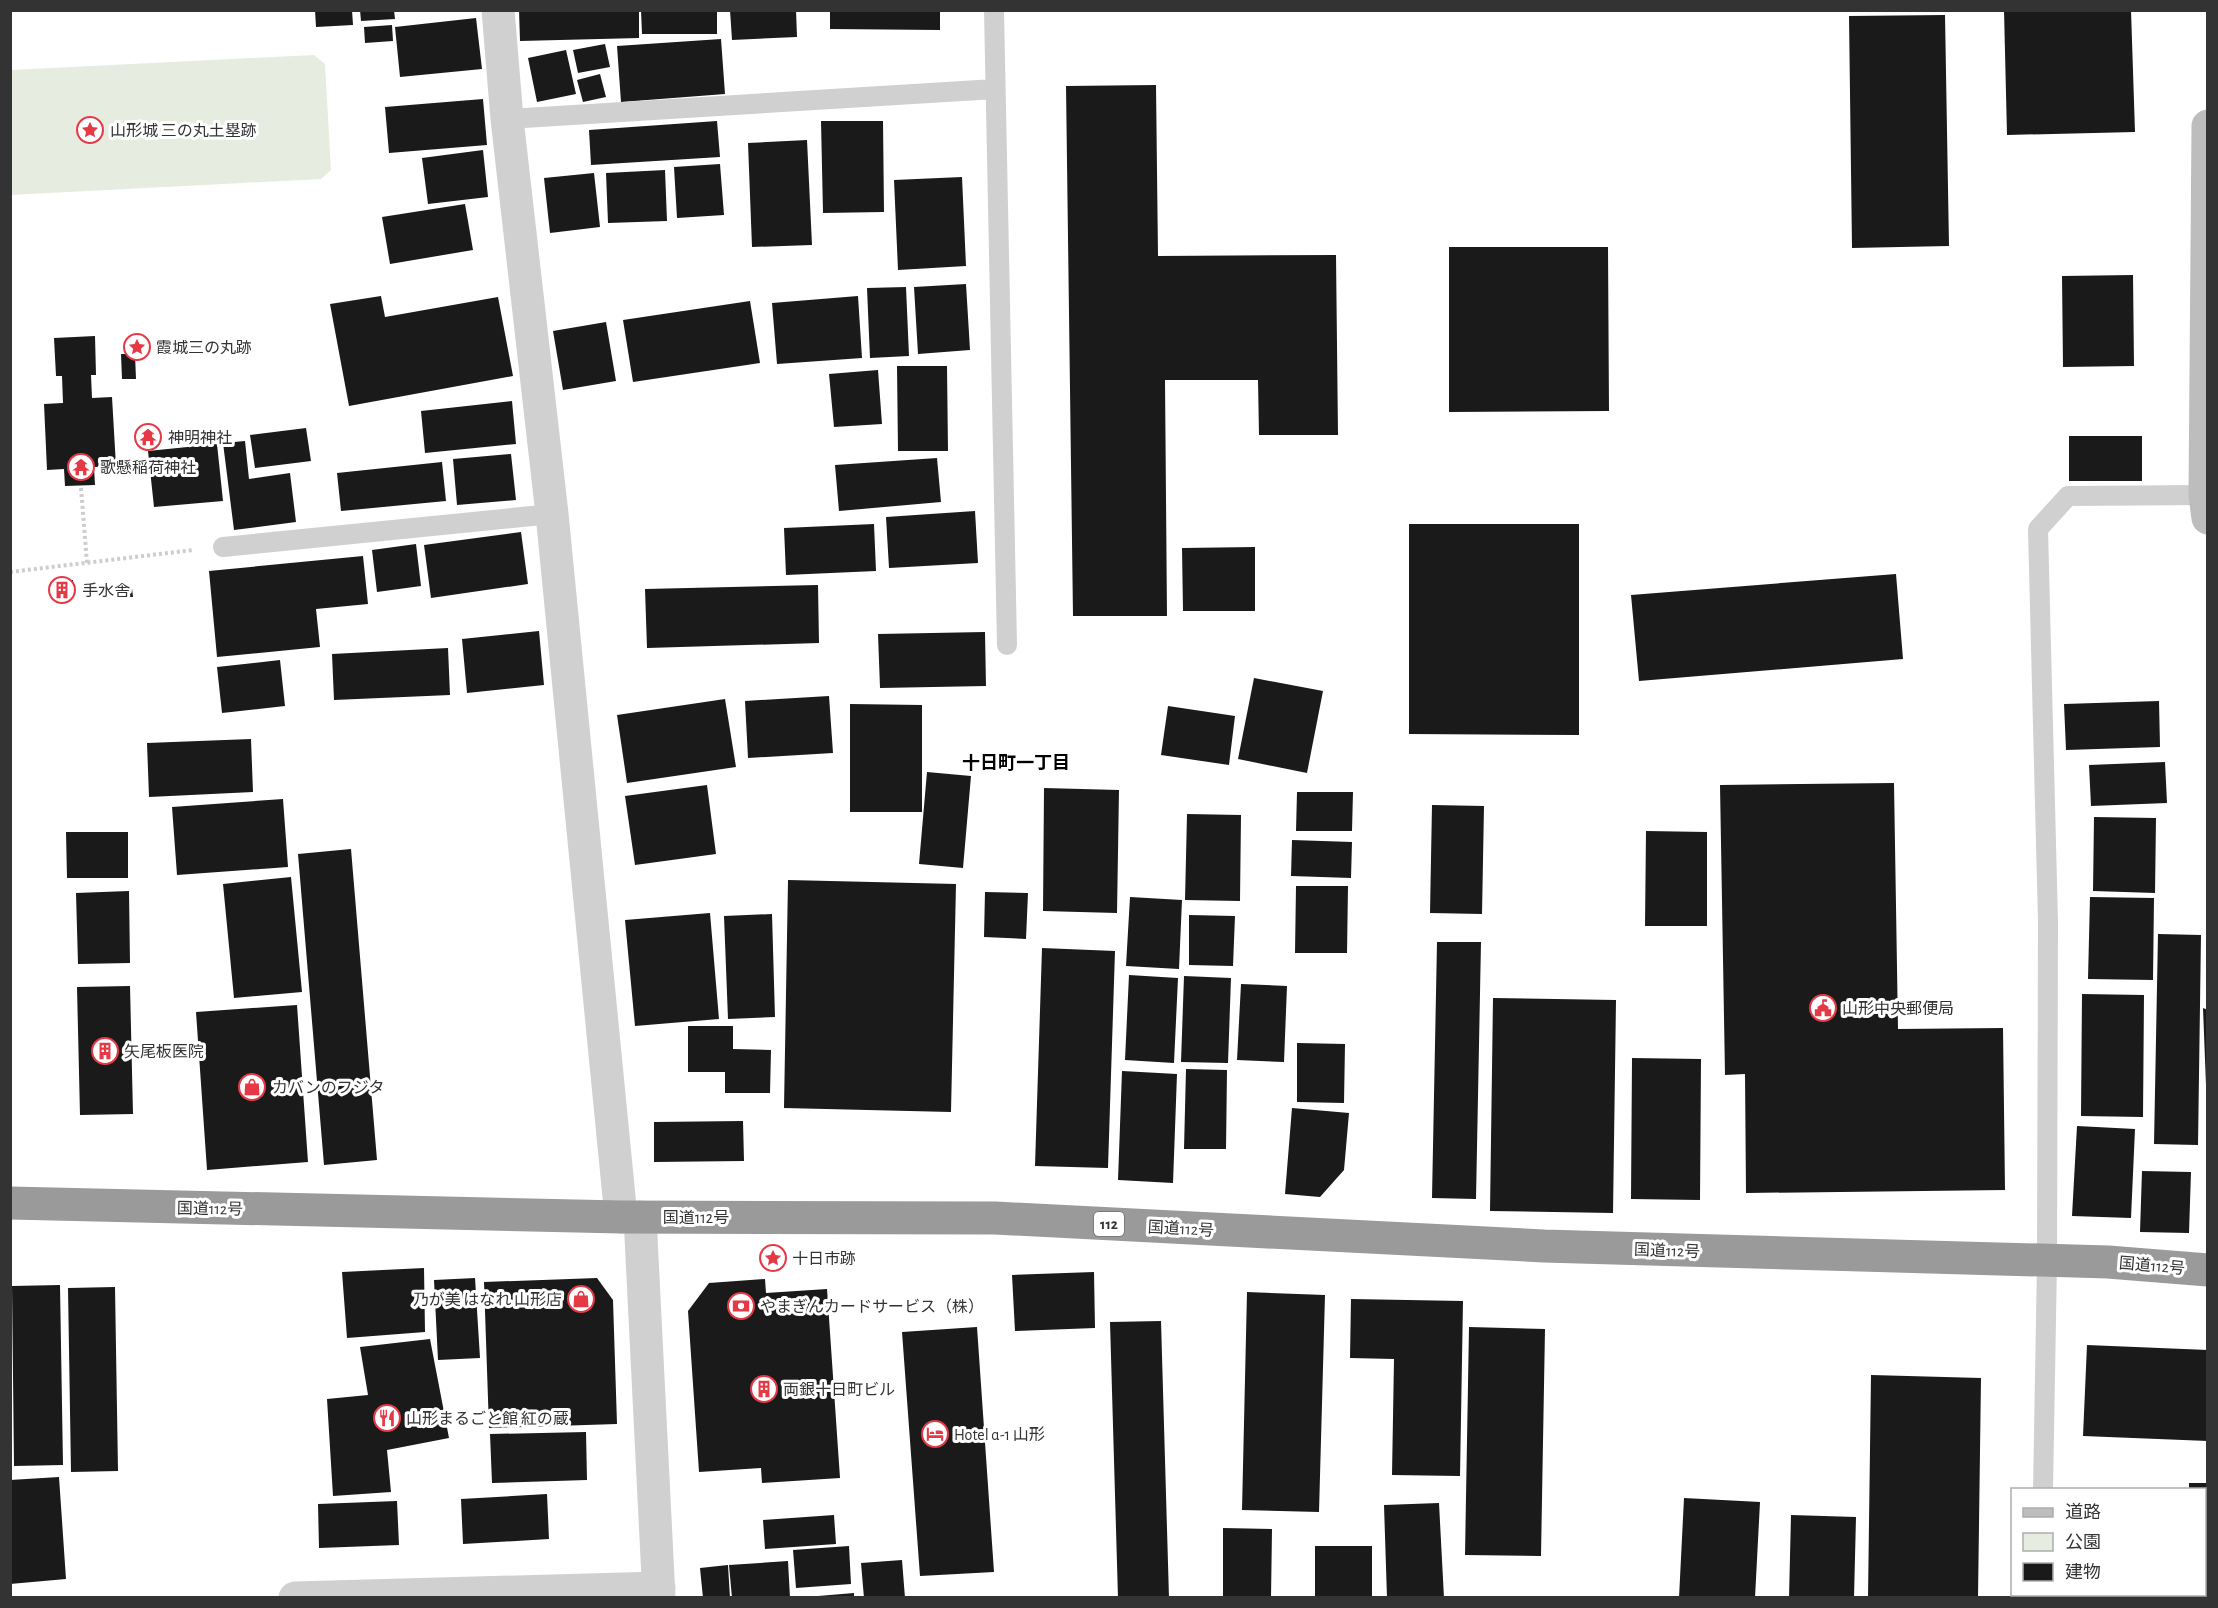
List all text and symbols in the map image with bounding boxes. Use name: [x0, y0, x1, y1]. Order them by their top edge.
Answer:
place icon: 山形城 三の丸土塁跡: [75, 115, 105, 145]
place label: 山形城 三の丸土塁跡: [110, 122, 257, 139]
place icon: 霞城三の丸跡: [122, 332, 152, 362]
place label: 霞城三の丸跡: [156, 340, 252, 356]
temple icon: 神明神社: [133, 422, 163, 452]
place label: 神明神社: [168, 430, 232, 446]
temple icon: 歌懸稲荷神社: [66, 452, 96, 482]
place label: 歌懸稲荷神社: [100, 459, 196, 476]
building icon: 手水舎: [47, 575, 77, 605]
place label: 手水舎: [82, 582, 130, 599]
district label: 十日町一丁目: [962, 754, 1070, 773]
public building icon: 山形中央郵便局: [1808, 993, 1838, 1023]
place label: 山形中央郵便局: [1842, 1000, 1954, 1017]
building icon: 矢尾板医院: [90, 1036, 120, 1066]
place label: 矢尾板医院: [124, 1043, 204, 1060]
shop icon: カバンのフジタ: [237, 1072, 267, 1102]
place label: カバンのフジタ: [272, 1079, 384, 1096]
street label: 国道112号: [177, 1199, 243, 1218]
street label: 国道112号: [663, 1209, 729, 1226]
road number: 112: [1094, 1212, 1124, 1236]
street label: 国道112号: [1147, 1218, 1215, 1239]
street label: 国道112号: [1634, 1241, 1700, 1260]
place icon: 十日市跡: [758, 1243, 788, 1273]
place label: 十日市跡: [792, 1251, 856, 1267]
street label: 国道112号: [2118, 1254, 2186, 1277]
shop icon: 乃が美 はなれ 山形店: [566, 1284, 596, 1314]
place label: 乃が美 はなれ 山形店: [413, 1291, 562, 1308]
bank icon: やまぎんカードサービス（株）: [726, 1291, 756, 1321]
place label: やまぎんカードサービス（株）: [760, 1298, 984, 1315]
building icon: 両銀十日町ビル: [749, 1374, 779, 1404]
place label: 両銀十日町ビル: [783, 1381, 895, 1398]
restaurant icon: 山形まるごと館 紅の蔵: [372, 1403, 402, 1433]
place label: 山形まるごと館 紅の蔵: [406, 1410, 569, 1427]
hotel icon: Hotel α-1 山形: [920, 1419, 950, 1449]
place label: Hotel α-1 山形: [954, 1426, 1045, 1443]
legend: [2011, 1488, 2206, 1596]
text: 道路: [2065, 1502, 2101, 1522]
text: 公園: [2065, 1533, 2101, 1552]
text: 建物: [2065, 1562, 2101, 1582]

